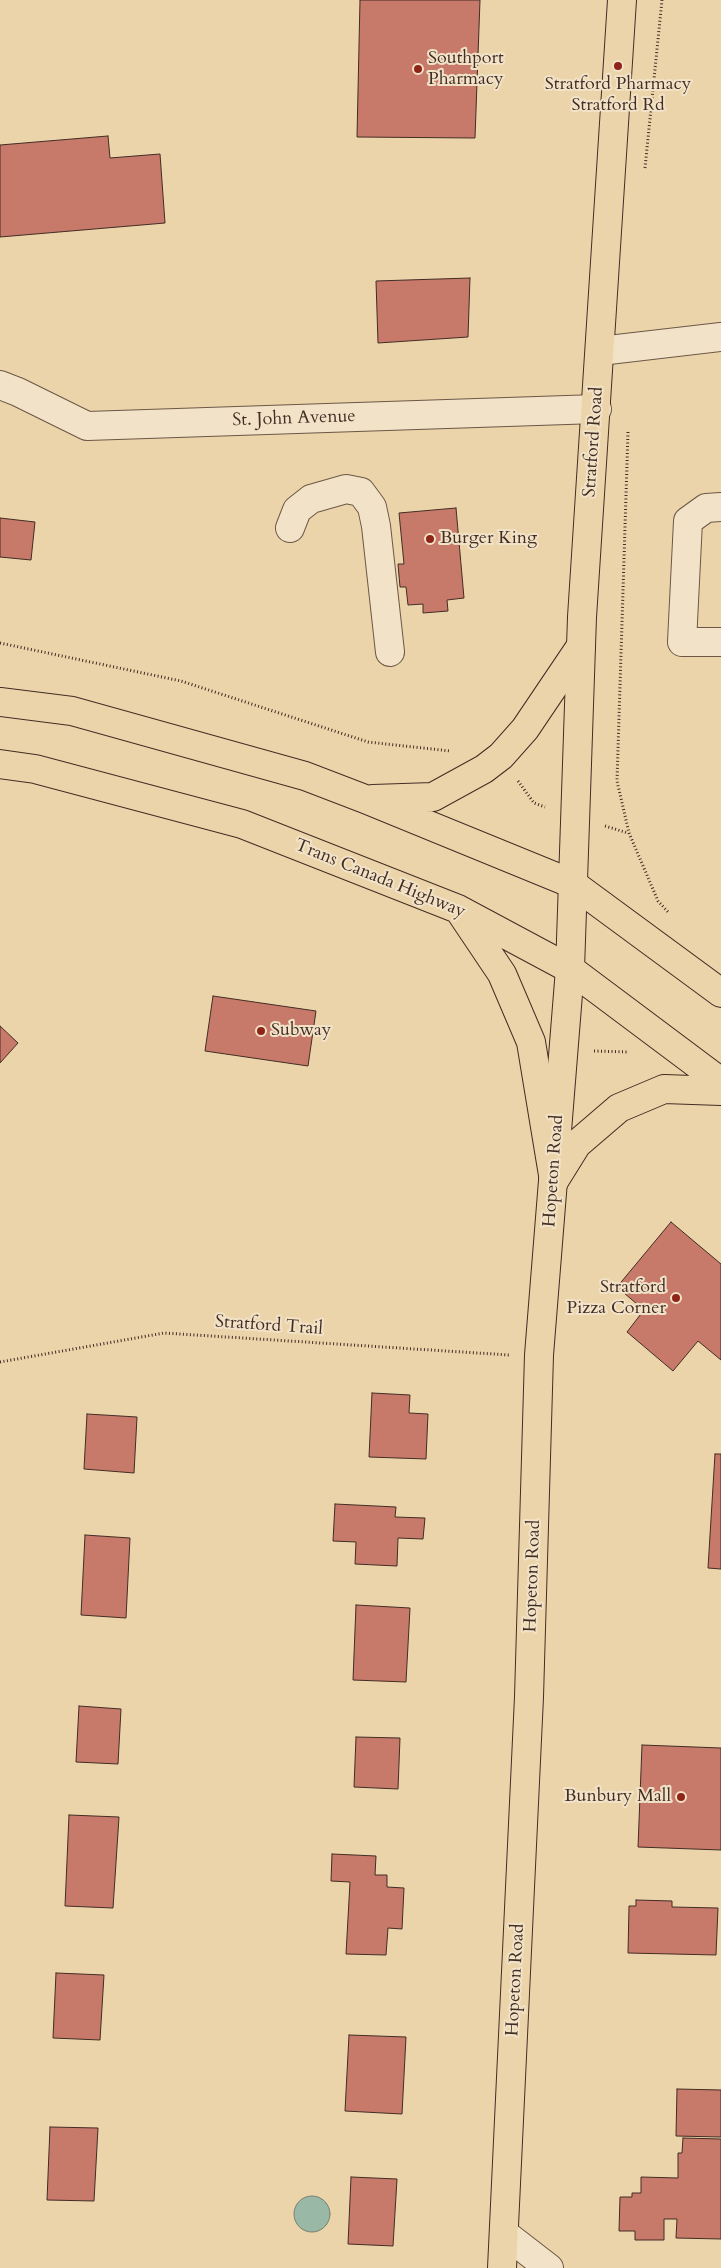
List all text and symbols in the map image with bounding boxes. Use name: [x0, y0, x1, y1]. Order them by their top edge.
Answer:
place label: Southport Pharmacy: [428, 48, 504, 90]
marker: Stratford Pharmacy Stratford Rd: [612, 60, 624, 72]
marker: Southport Pharmacy: [412, 63, 424, 75]
place label: Stratford Pharmacy Stratford Rd: [545, 74, 691, 116]
street label: Stratford Road: [579, 386, 609, 498]
street label: St. John Avenue: [232, 406, 356, 432]
place label: Burger King: [440, 528, 537, 550]
marker: Burger King: [424, 533, 436, 545]
street label: Trans Canada Highway: [292, 835, 468, 923]
place label: Subway: [271, 1020, 331, 1042]
marker: Subway: [255, 1025, 267, 1037]
street label: Hopeton Road: [539, 1114, 569, 1228]
place label: Stratford Pizza Corner: [567, 1277, 666, 1320]
marker: Stratford Pizza Corner: [670, 1292, 682, 1304]
street label: Stratford Trail: [214, 1311, 324, 1341]
street label: Hopeton Road: [520, 1519, 546, 1633]
place label: Bunbury Mall: [564, 1786, 671, 1808]
marker: Bunbury Mall: [675, 1791, 687, 1803]
street label: Hopeton Road: [502, 1923, 530, 2037]

